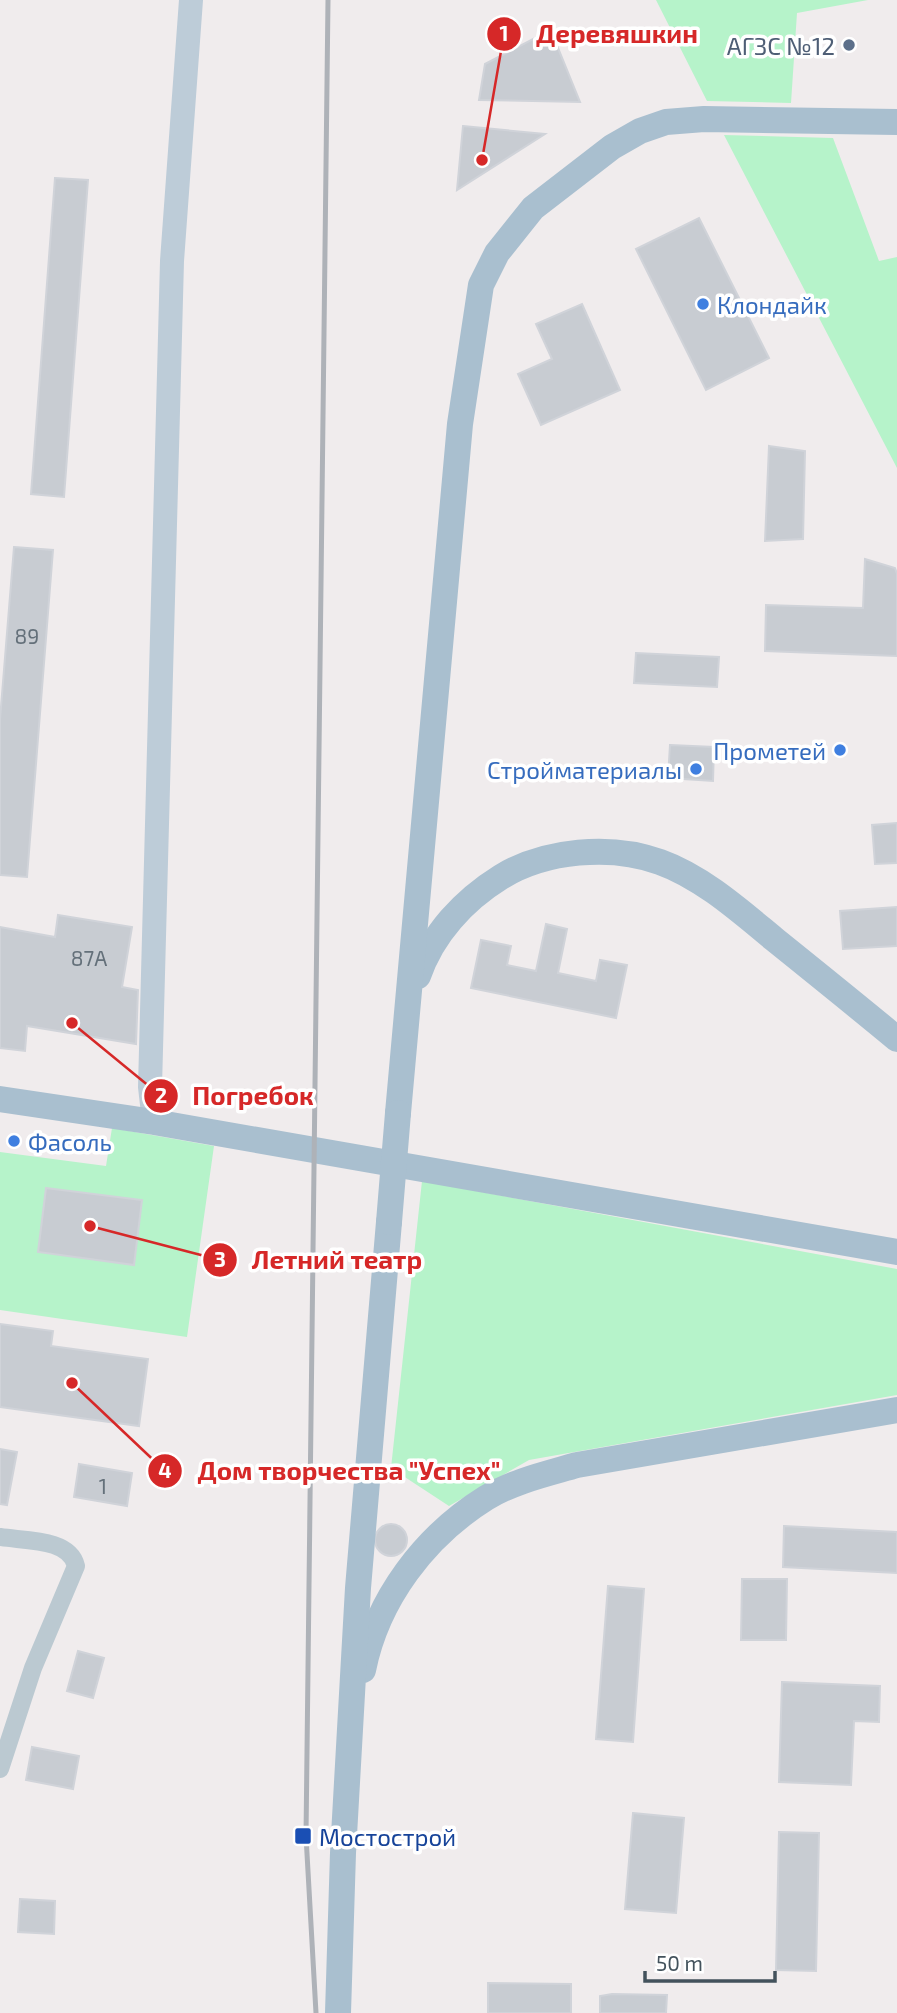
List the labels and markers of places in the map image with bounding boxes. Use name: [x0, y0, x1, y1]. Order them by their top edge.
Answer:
callout: Деревяшкин: [487, 11, 712, 58]
place label: АГЗС №12: [727, 31, 835, 60]
marker: АГЗС №12: [841, 37, 857, 53]
place label: Клондайк: [717, 290, 827, 319]
marker: Клондайк: [695, 296, 711, 312]
place label: Прометей: [713, 736, 826, 765]
marker: Прометей: [832, 742, 848, 758]
place label: Стройматериалы: [487, 755, 682, 784]
marker: Стройматериалы: [688, 761, 704, 777]
callout: Погребок: [143, 1073, 328, 1120]
place label: Фасоль: [28, 1127, 112, 1156]
marker: Фасоль: [6, 1133, 22, 1149]
callout: Летний театр: [203, 1236, 436, 1283]
callout: Дом творчества "Успех": [148, 1447, 514, 1494]
place label: Мостострой: [319, 1822, 456, 1851]
marker: Мостострой: [293, 1826, 313, 1846]

